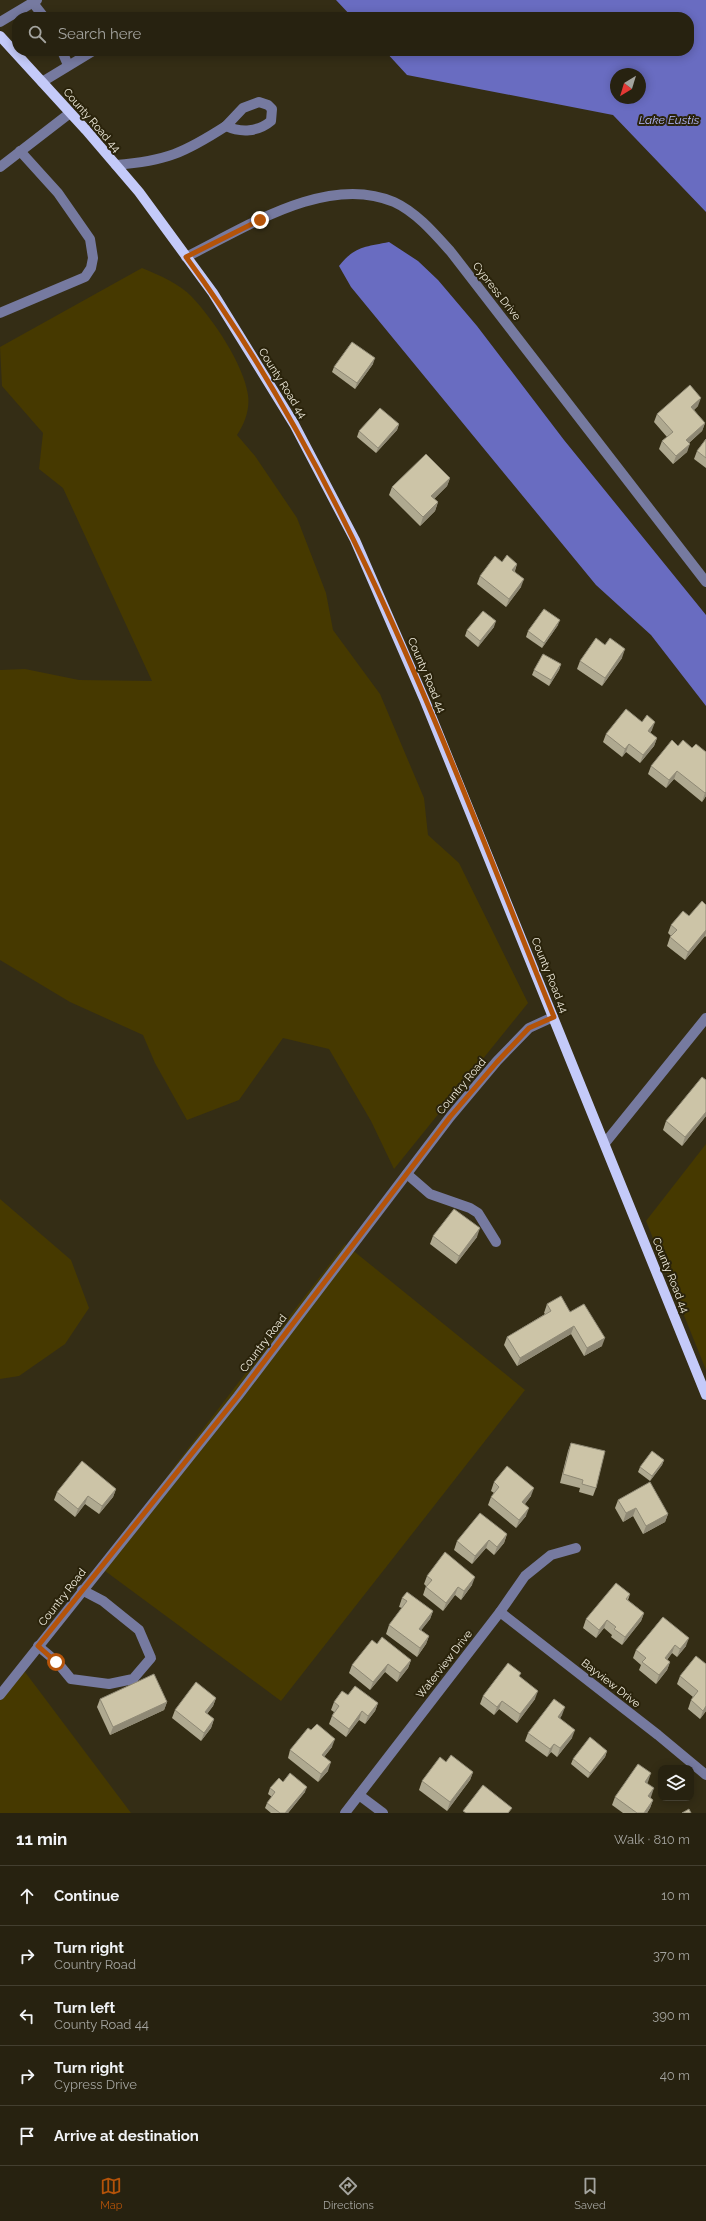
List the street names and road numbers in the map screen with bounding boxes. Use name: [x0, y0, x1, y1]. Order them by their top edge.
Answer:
street label: County Road 44: [60, 86, 123, 155]
street label: Cypress Drive: [470, 260, 524, 323]
street label: County Road 44: [256, 346, 309, 421]
street label: County Road 44: [405, 636, 448, 715]
street label: County Road 44: [528, 936, 571, 1015]
street label: Country Road: [434, 1055, 489, 1117]
street label: County Road 44: [649, 1236, 692, 1315]
street label: Country Road: [237, 1312, 290, 1375]
street label: Country Road: [36, 1566, 89, 1629]
street label: Waterview Drive: [414, 1627, 475, 1701]
street label: Bayview Drive: [579, 1656, 643, 1711]

